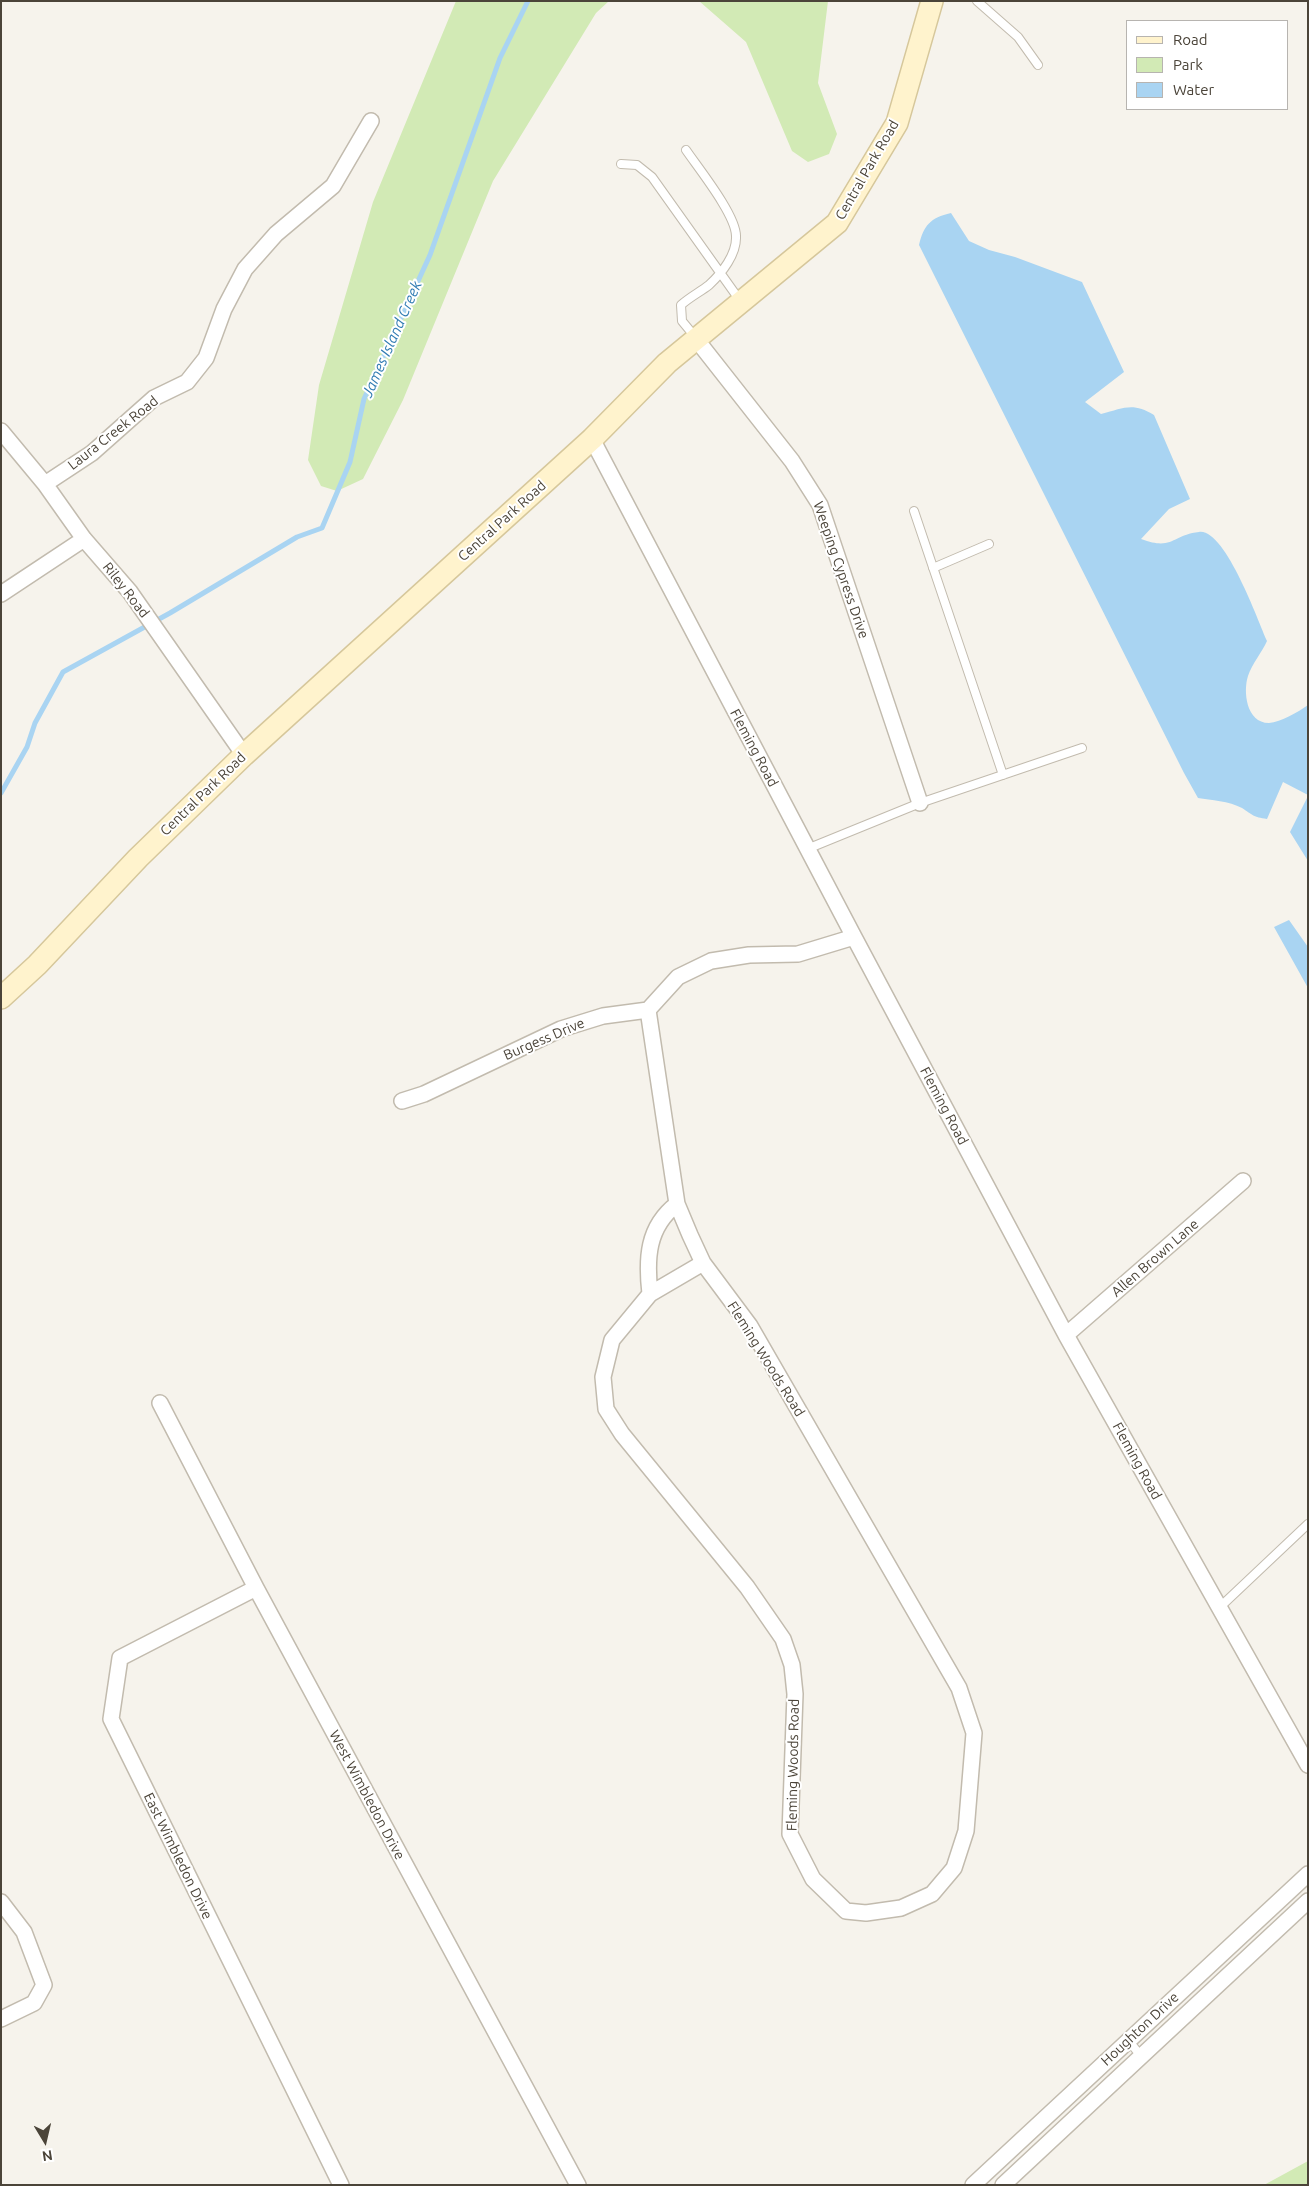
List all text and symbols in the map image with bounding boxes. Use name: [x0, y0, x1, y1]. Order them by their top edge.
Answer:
legend: [1126, 20, 1289, 110]
text: Road: [1173, 31, 1208, 48]
text: Park: [1173, 56, 1203, 73]
text: Water: [1173, 81, 1214, 98]
street label: Central Park Road: [832, 117, 902, 223]
water label: James Island Creek: [358, 278, 426, 400]
street label: Laura Creek Road: [65, 393, 161, 473]
street label: Central Park Road: [455, 477, 549, 565]
street label: Weeping Cypress Drive: [810, 499, 872, 641]
street label: Riley Road: [99, 559, 153, 621]
street label: Fleming Road: [726, 706, 782, 790]
street label: Central Park Road: [157, 749, 249, 839]
street label: Burgess Drive: [501, 1014, 587, 1064]
street label: Fleming Road: [916, 1064, 972, 1148]
street label: Allen Brown Lane: [1108, 1216, 1202, 1300]
street label: Fleming Woods Road: [724, 1298, 808, 1420]
street label: Fleming Road: [1109, 1419, 1165, 1503]
street label: Fleming Woods Road: [783, 1699, 803, 1831]
street label: West Wimbledon Drive: [326, 1727, 408, 1863]
street label: East Wimbledon Drive: [140, 1790, 216, 1922]
street label: Houghton Drive: [1098, 1989, 1182, 2069]
north arrow: [20, 2116, 70, 2166]
text: N: [41, 2147, 54, 2165]

